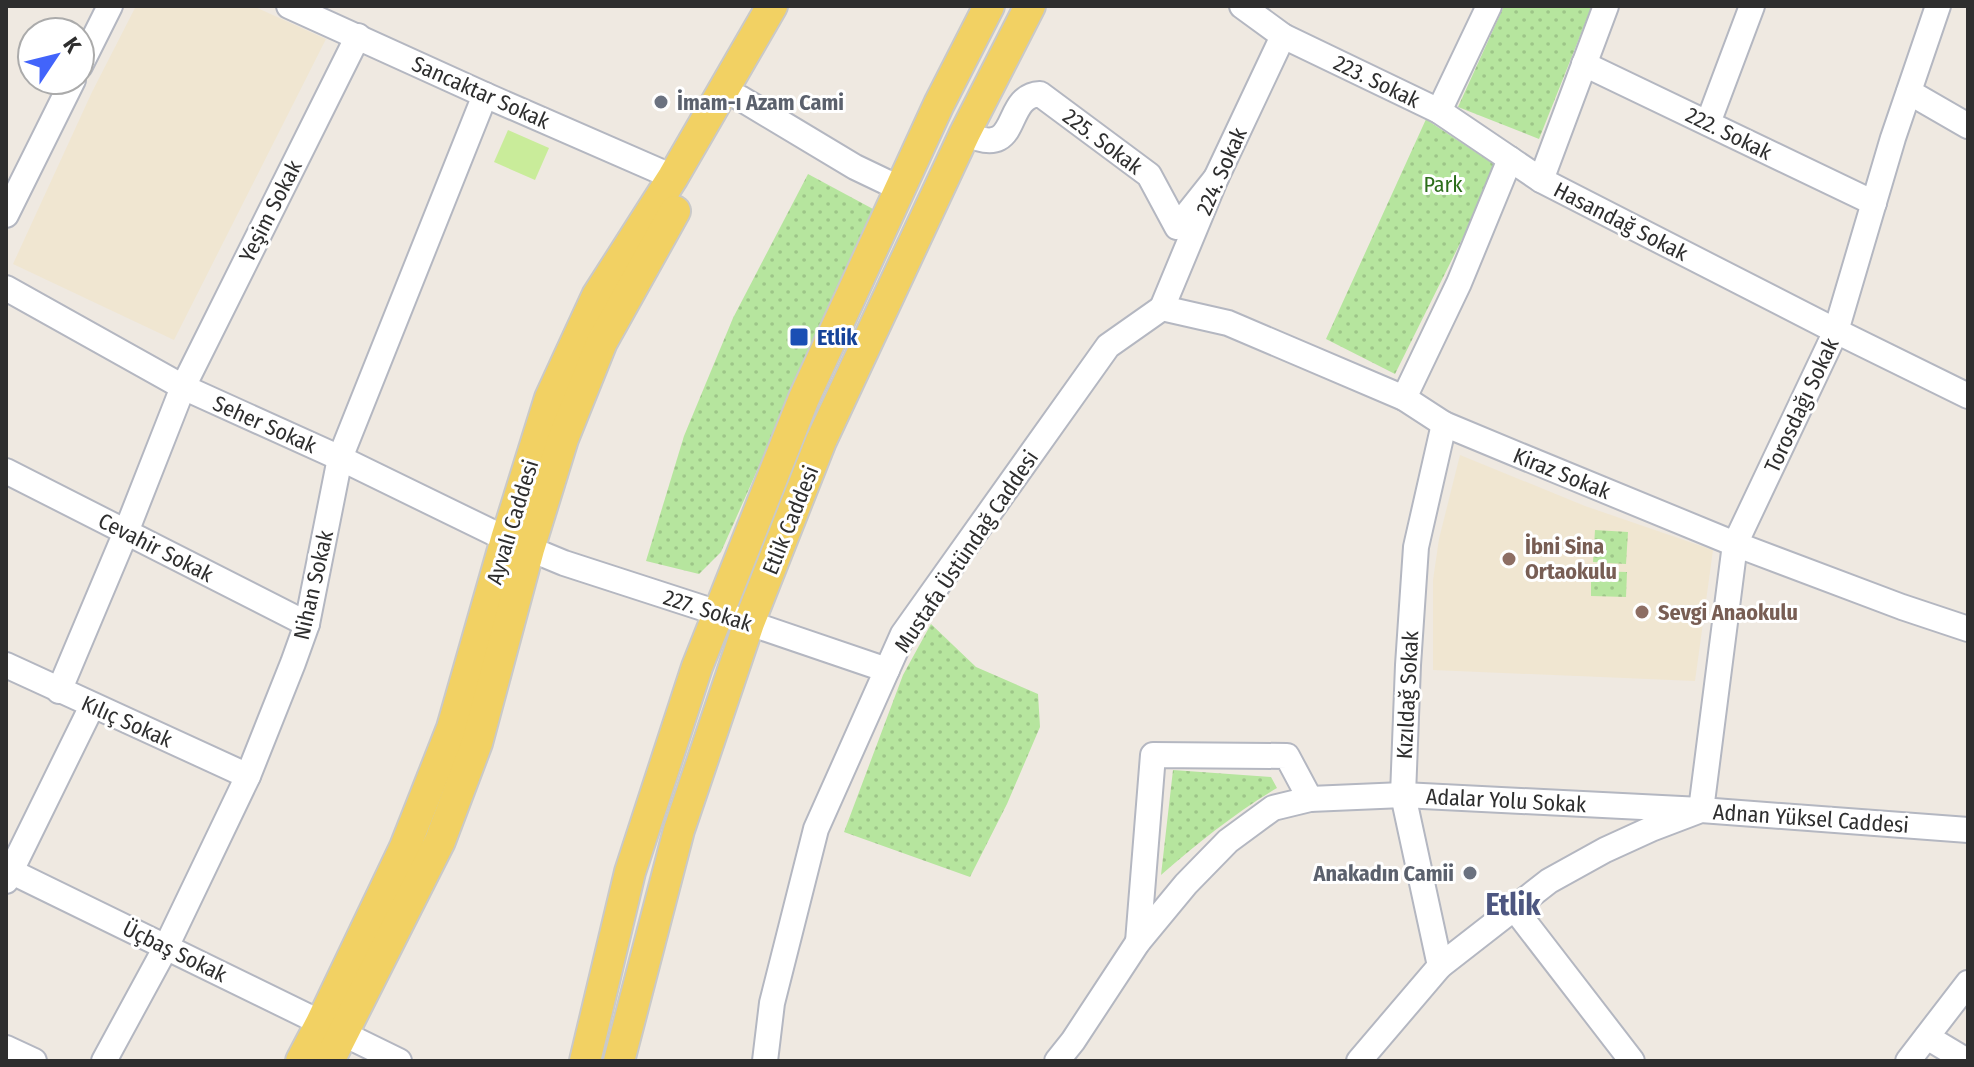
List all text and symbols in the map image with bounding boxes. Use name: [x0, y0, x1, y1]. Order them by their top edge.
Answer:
north arrow: [16, 16, 96, 96]
text: K: [57, 32, 87, 59]
street label: 223. Sokak: [1329, 49, 1425, 114]
street label: Sancaktar Sokak: [408, 50, 554, 135]
place label: İmam-ı Azam Cami: [677, 89, 844, 116]
marker: İmam-ı Azam Cami: [652, 93, 670, 111]
street label: 222. Sokak: [1681, 101, 1777, 166]
street label: 225. Sokak: [1058, 103, 1148, 181]
street label: 224. Sokak: [1190, 123, 1253, 219]
street label: Yeşim Sokak: [233, 155, 308, 267]
park label: Park: [1423, 171, 1463, 198]
street label: Hasandağ Sokak: [1549, 176, 1693, 267]
place label: Etlik: [817, 324, 858, 351]
marker: Etlik: [788, 326, 810, 348]
street label: Torosdağı Sokak: [1758, 333, 1845, 477]
street label: Seher Sokak: [209, 390, 321, 460]
street label: Kiraz Sokak: [1509, 442, 1615, 505]
street label: Mustafa Üstündağ Caddesi: [889, 445, 1044, 658]
street label: Ayvalı Caddesi: [481, 456, 544, 588]
street label: Etlik Caddesi: [756, 462, 824, 579]
street label: Cevahir Sokak: [94, 507, 218, 588]
street label: Nihan Sokak: [288, 527, 339, 642]
place label: İbni Sina Ortaokulu: [1525, 533, 1617, 585]
marker: İbni Sina Ortaokulu: [1500, 550, 1518, 568]
street label: 227. Sokak: [660, 584, 756, 638]
place label: Sevgi Anaokulu: [1658, 599, 1798, 626]
marker: Sevgi Anaokulu: [1633, 603, 1651, 621]
street label: Kızıldağ Sokak: [1391, 629, 1424, 760]
street label: Kılıç Sokak: [77, 689, 177, 754]
street label: Adalar Yolu Sokak: [1425, 783, 1588, 818]
street label: Adnan Yüksel Caddesi: [1712, 798, 1910, 839]
place label: Anakadın Camii: [1313, 860, 1454, 887]
marker: Anakadın Camii: [1461, 864, 1479, 882]
district label: Etlik: [1485, 887, 1541, 923]
street label: Üçbaş Sokak: [118, 915, 232, 989]

